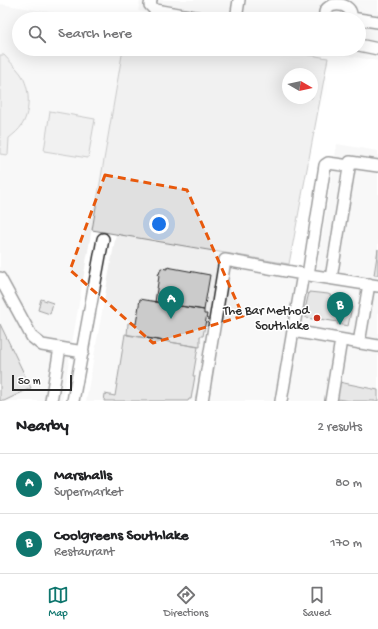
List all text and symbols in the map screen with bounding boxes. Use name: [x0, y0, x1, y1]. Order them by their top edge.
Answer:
search box: [12, 12, 366, 56]
icon: search: [26, 23, 48, 45]
text: Search here: [58, 25, 132, 43]
north arrow: [282, 68, 318, 104]
your location: [149, 214, 169, 234]
pin: A: [158, 286, 184, 319]
pin: B: [327, 292, 353, 325]
place label: The Bar Method Southlake: [222, 304, 310, 334]
marker: The Bar Method Southlake: [312, 313, 322, 323]
scale bar: [12, 373, 72, 392]
text: 50 m: [18, 376, 40, 388]
text: Nearby: [16, 417, 69, 437]
text: 2 results: [317, 420, 362, 435]
text: Marshalls: [54, 467, 112, 485]
text: A: [25, 476, 33, 491]
text: 80 m: [335, 476, 362, 491]
text: Supermarket: [54, 485, 123, 500]
text: Coolgreens Southlake: [54, 527, 189, 545]
text: B: [26, 536, 32, 551]
text: 170 m: [330, 536, 362, 551]
text: Restaurant: [54, 545, 114, 560]
tab: Map: [47, 584, 69, 620]
tab: Directions: [164, 584, 208, 620]
tab: Saved: [303, 584, 331, 620]

